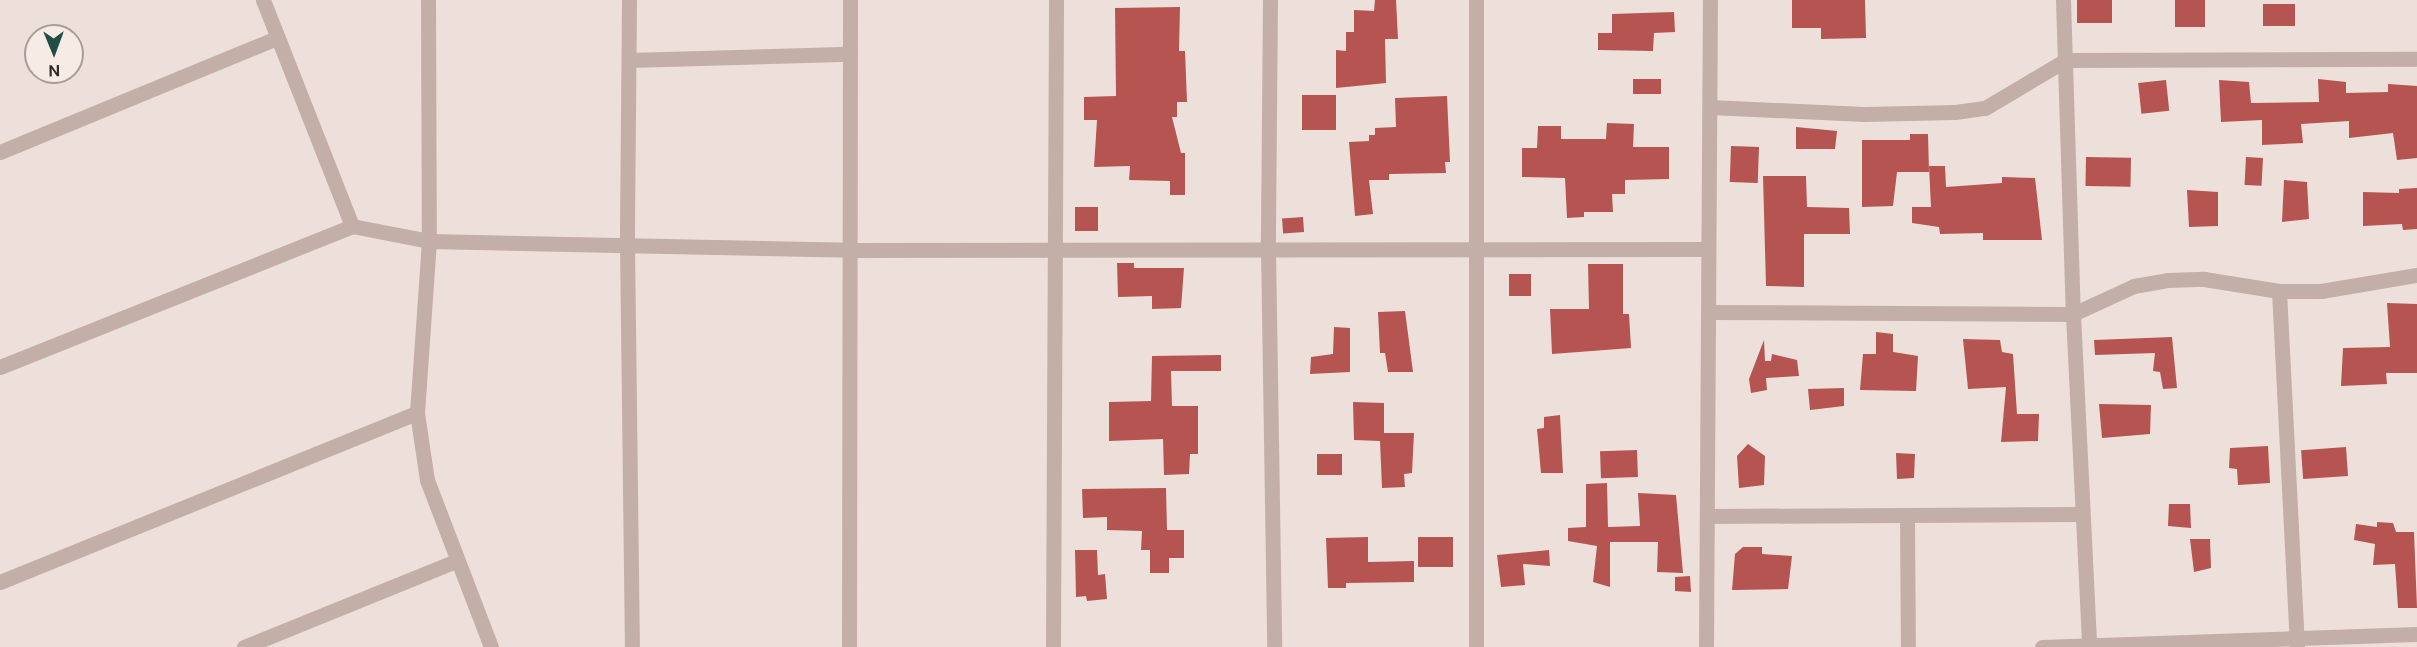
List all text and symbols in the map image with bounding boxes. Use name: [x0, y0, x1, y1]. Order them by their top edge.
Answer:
north arrow: [24, 24, 84, 84]
text: N: [48, 60, 60, 81]

